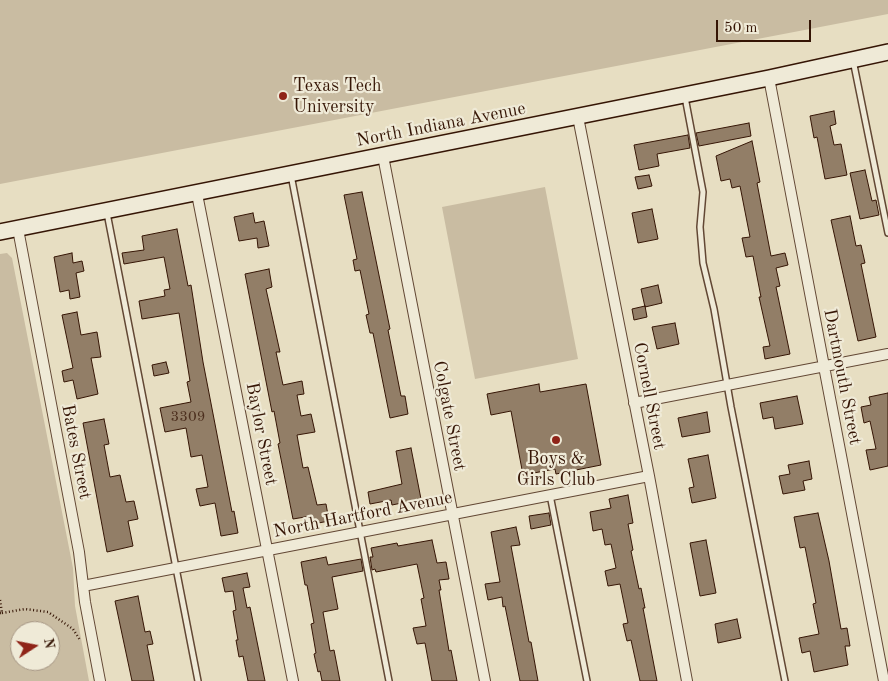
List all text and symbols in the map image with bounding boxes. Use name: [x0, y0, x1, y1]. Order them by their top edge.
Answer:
scale bar: [718, 10, 813, 42]
text: 50 m: [724, 21, 758, 36]
place label: Texas Tech University: [293, 75, 382, 118]
marker: Texas Tech University: [277, 90, 289, 102]
street label: North Indiana Avenue: [354, 98, 528, 152]
street label: Dartmouth Street: [818, 307, 866, 447]
street label: Cornell Street: [628, 341, 670, 451]
street label: Colgate Street: [428, 359, 470, 473]
street label: Baylor Street: [240, 381, 282, 487]
street label: Bates Street: [56, 403, 96, 501]
house number: 3309: [171, 408, 205, 426]
marker: Boys & Girls Club: [550, 434, 562, 446]
place label: Boys & Girls Club: [517, 448, 595, 490]
street label: North Hartford Avenue: [272, 487, 454, 543]
north arrow: [10, 621, 60, 671]
text: N: [41, 637, 57, 650]

